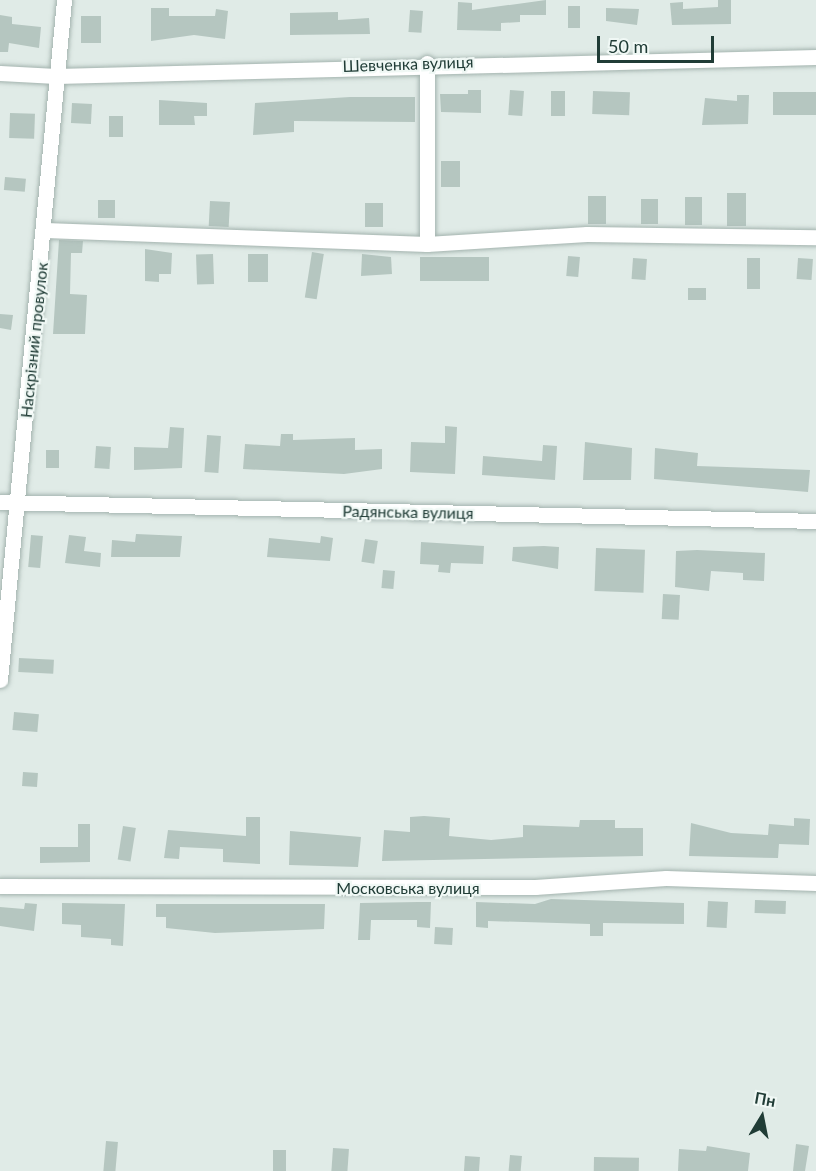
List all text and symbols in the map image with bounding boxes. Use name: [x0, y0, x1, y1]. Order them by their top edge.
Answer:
scale bar: [600, 24, 717, 62]
text: 50 m: [608, 35, 648, 57]
street label: Шевченка вулиця: [342, 52, 474, 76]
street label: Наскрізний провулок: [16, 261, 52, 419]
street label: Радянська вулиця: [342, 501, 474, 523]
street label: Московська вулиця: [336, 878, 480, 898]
north arrow: [732, 1087, 792, 1147]
text: Пн: [753, 1088, 777, 1110]

